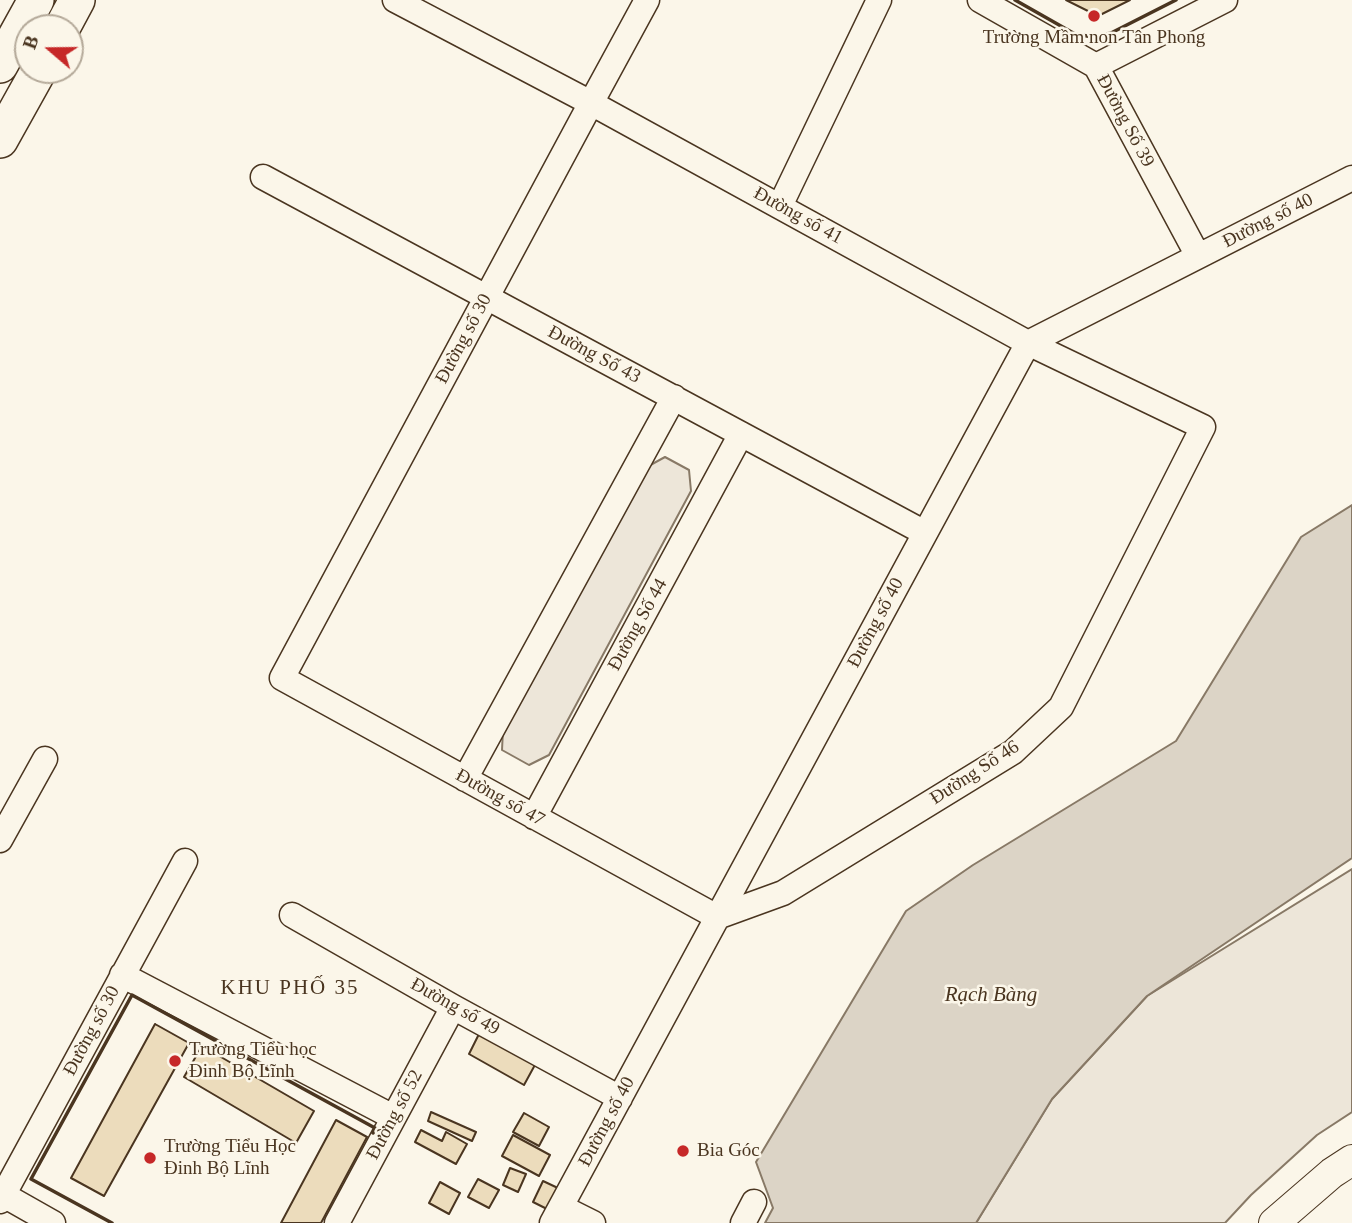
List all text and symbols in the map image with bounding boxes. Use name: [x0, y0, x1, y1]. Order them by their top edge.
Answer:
marker: Trường Mầm non Tân Phong: [1086, 8, 1102, 24]
north arrow: [14, 14, 84, 84]
place label: Trường Mầm non Tân Phong: [983, 27, 1205, 49]
text: B: [19, 33, 43, 52]
street label: Đường Số 39: [1091, 71, 1159, 171]
street label: Đường số 41: [749, 182, 847, 250]
street label: Đường số 40: [1219, 188, 1317, 254]
street label: Đường số 30: [431, 290, 497, 388]
street label: Đường Số 43: [544, 321, 644, 389]
street label: Đường số 40: [843, 574, 909, 672]
street label: Đường Số 44: [603, 575, 673, 675]
street label: Đường Số 46: [926, 736, 1024, 810]
street label: Đường số 47: [451, 764, 549, 832]
street label: Đường số 49: [406, 973, 504, 1041]
district label: KHU PHỐ 35: [222, 975, 358, 1001]
street label: Đường số 30: [59, 982, 125, 1080]
water label: Rạch Bàng: [945, 982, 1037, 1008]
place label: Trường Tiểu học Đinh Bộ Lĩnh: [189, 1039, 317, 1083]
marker: Trường Tiểu học Đinh Bộ Lĩnh: [167, 1053, 183, 1069]
street label: Đường số 52: [362, 1066, 428, 1164]
street label: Đường số 40: [574, 1073, 640, 1171]
place label: Trường Tiểu Học Đinh Bộ Lĩnh: [164, 1136, 296, 1180]
place label: Bia Góc: [697, 1140, 760, 1162]
marker: Bia Góc: [675, 1143, 691, 1159]
marker: Trường Tiểu Học Đinh Bộ Lĩnh: [142, 1150, 158, 1166]

